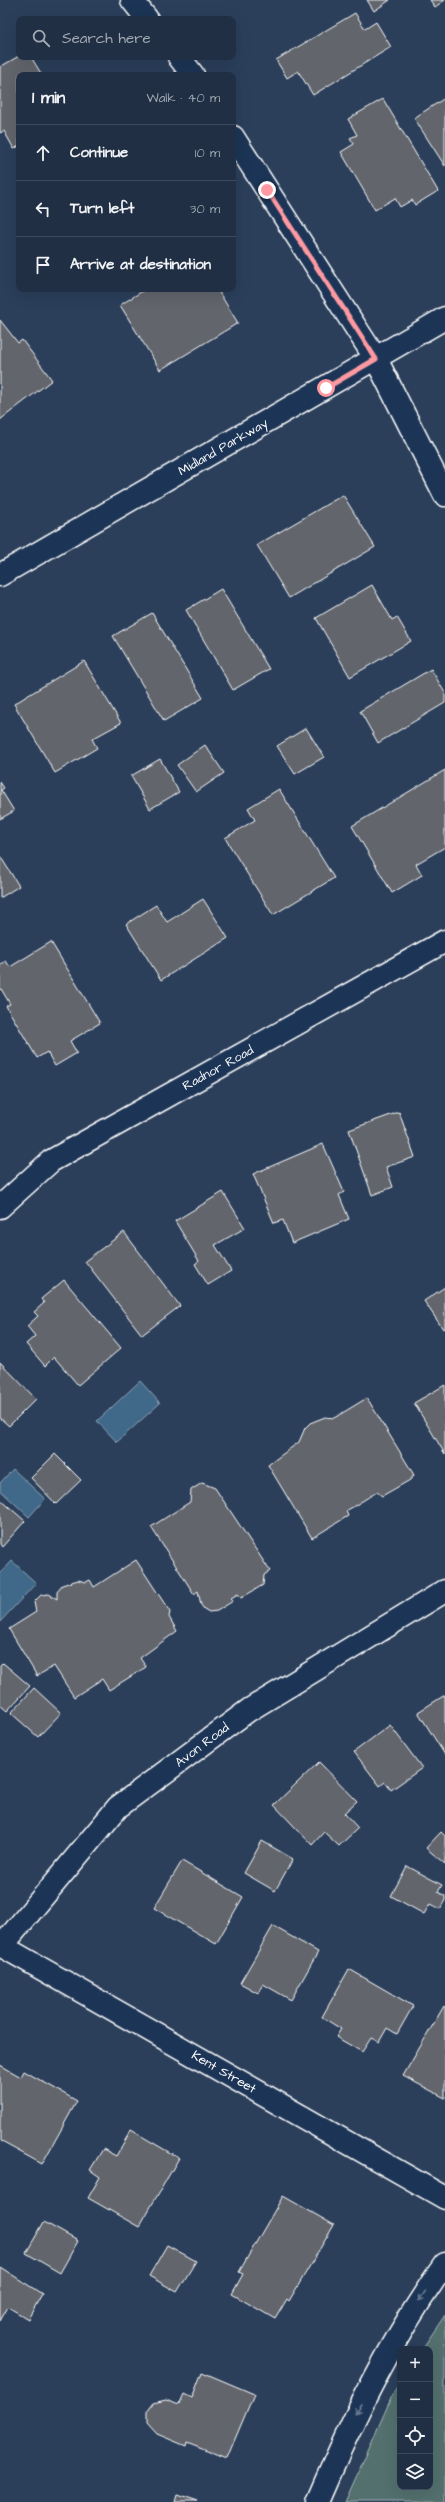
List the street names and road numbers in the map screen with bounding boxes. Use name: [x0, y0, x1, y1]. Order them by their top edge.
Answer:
street label: Midland Parkway: [175, 414, 272, 481]
street label: Radnor Road: [179, 1041, 257, 1095]
street label: Avon Road: [171, 1718, 233, 1771]
street label: Kent Street: [188, 2046, 260, 2098]

